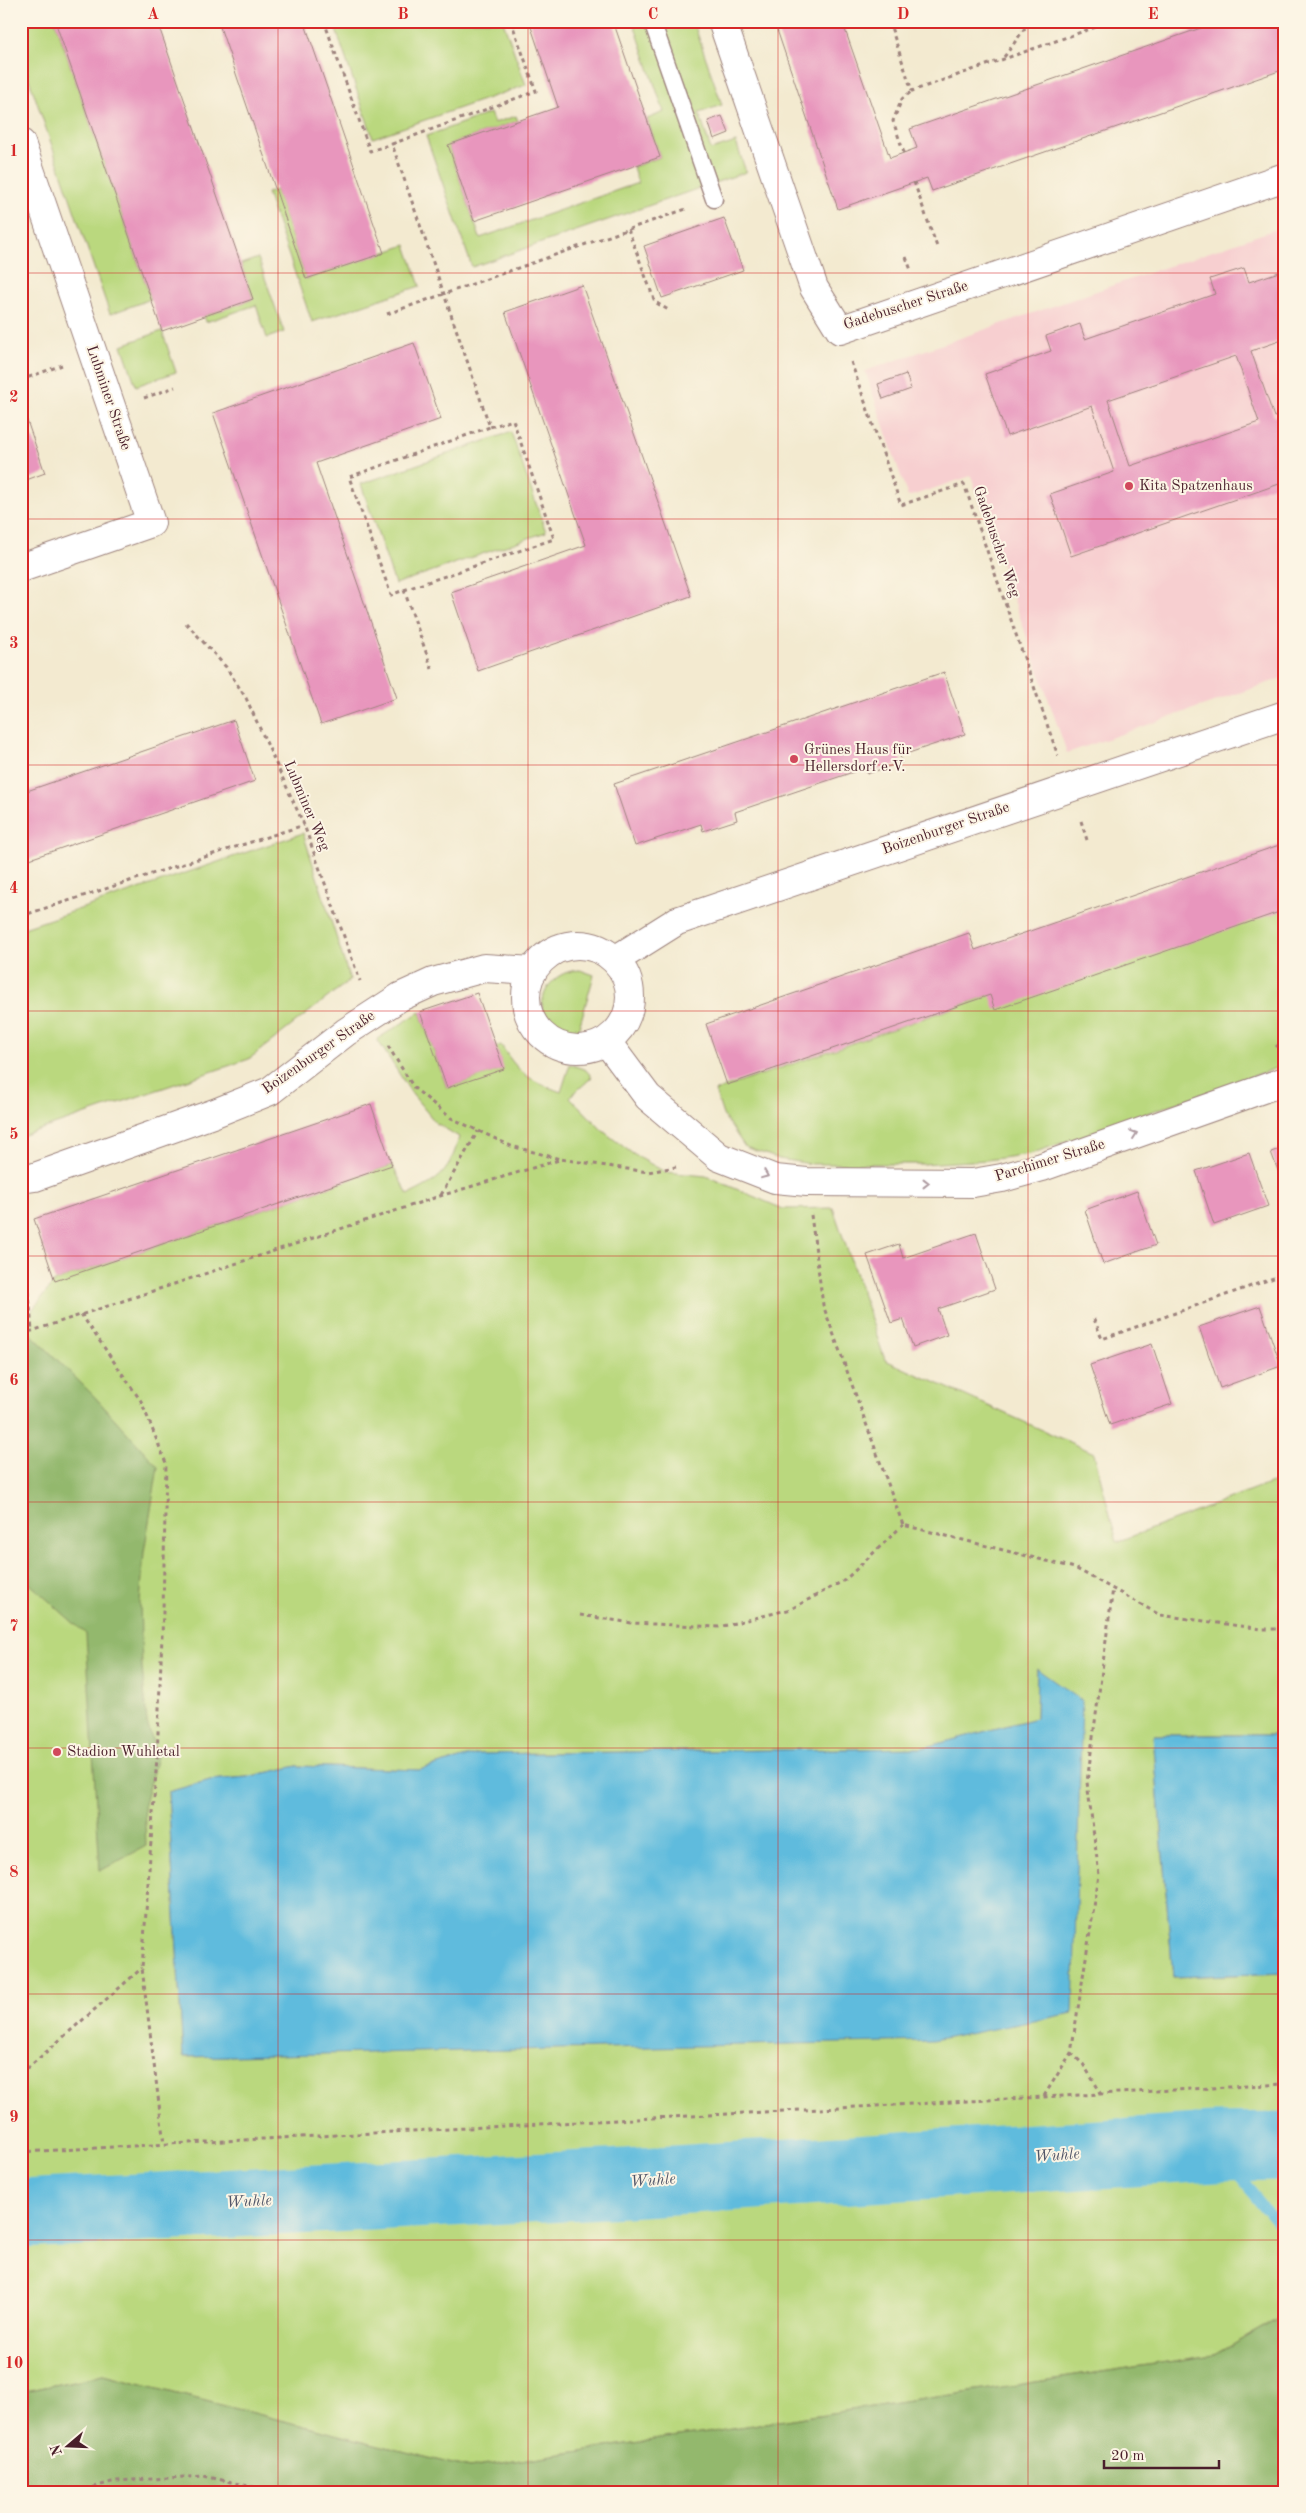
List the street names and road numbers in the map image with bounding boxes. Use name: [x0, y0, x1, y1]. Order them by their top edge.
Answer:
street label: Gadebuscher Straße: [842, 279, 970, 333]
street label: Lubminer Straße: [83, 344, 133, 453]
street label: Gadebuscher Weg: [970, 484, 1022, 600]
street label: Lubminer Weg: [280, 759, 332, 853]
street label: Boizenburger Straße: [880, 800, 1012, 858]
street label: Boizenburger Straße: [260, 1009, 378, 1097]
street label: Parchimer Straße: [993, 1137, 1107, 1185]

